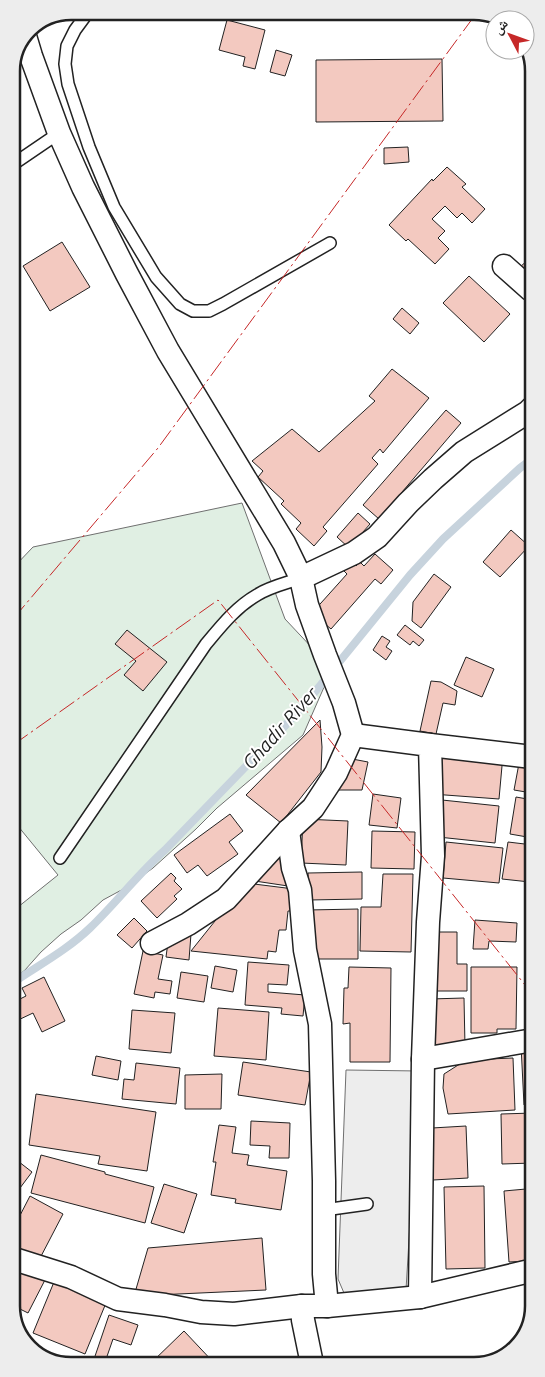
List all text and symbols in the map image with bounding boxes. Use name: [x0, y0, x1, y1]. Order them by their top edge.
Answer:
north arrow: [485, 10, 535, 60]
text: ش: [489, 16, 512, 38]
water label: Ghadir River: [238, 682, 323, 773]

